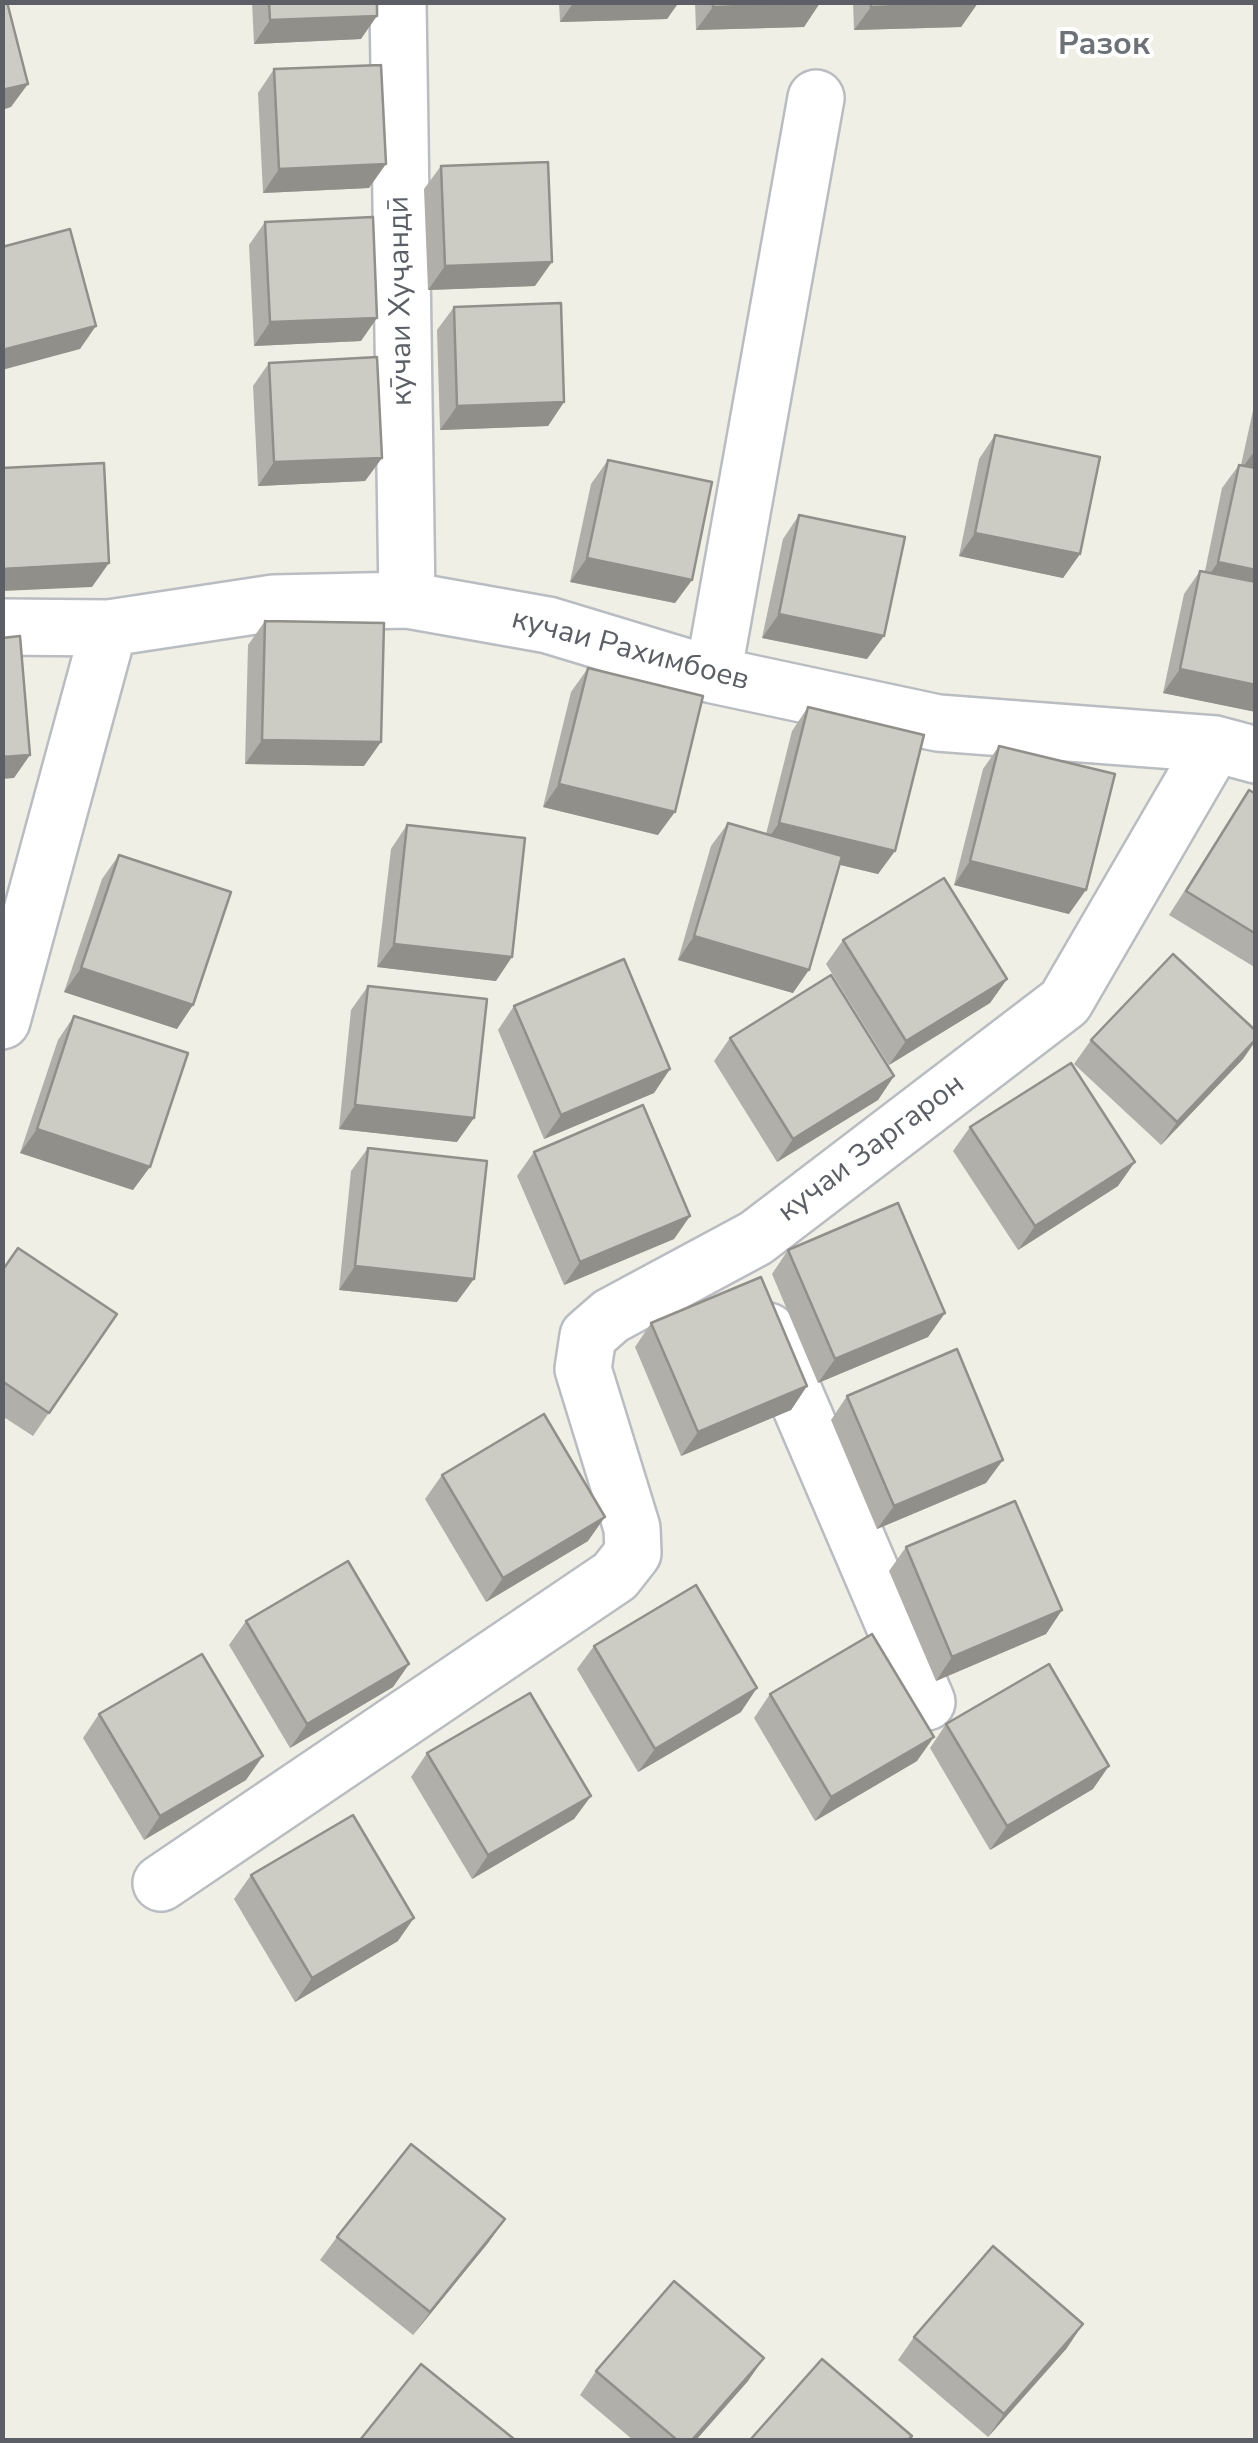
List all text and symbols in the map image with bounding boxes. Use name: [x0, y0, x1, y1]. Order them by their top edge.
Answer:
district label: Разок: [1058, 27, 1150, 65]
street label: кӯчаи Хуҷандӣ: [382, 196, 422, 406]
street label: кучаи Рахимбоев: [507, 602, 753, 700]
street label: кучаи Заргарон: [772, 1067, 972, 1231]

